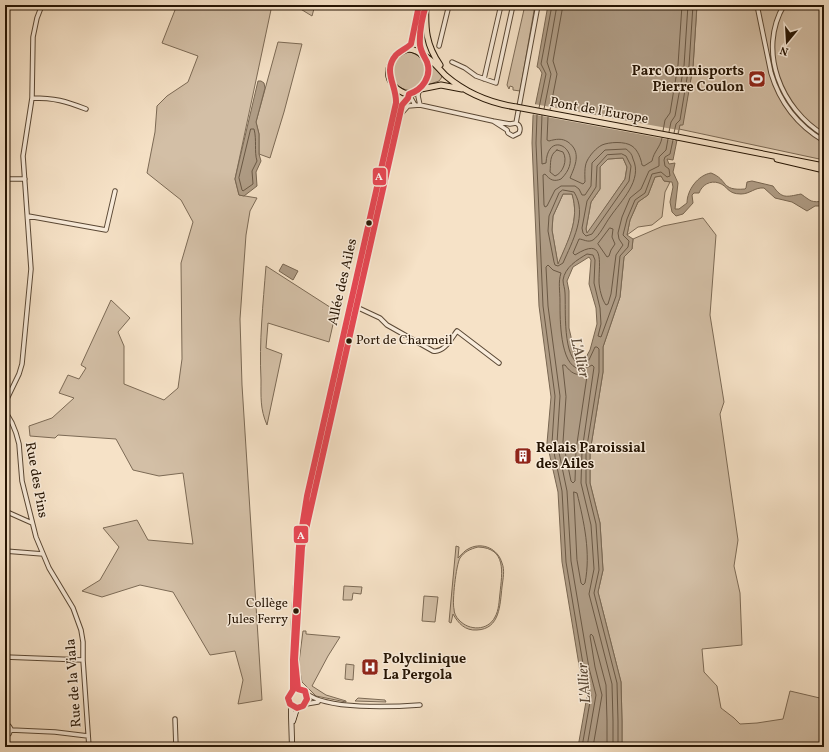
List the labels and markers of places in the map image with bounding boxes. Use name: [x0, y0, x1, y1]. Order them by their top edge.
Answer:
place label: Parc Omnisports Pierre Coulon: [632, 62, 744, 97]
sports icon: Parc Omnisports Pierre Coulon: [747, 69, 767, 89]
unlabelled marker: [364, 218, 374, 228]
place label: Port de Charmeil: [356, 332, 453, 350]
marker: Port de Charmeil: [344, 336, 354, 346]
place label: Relais Paroissial des Ailes: [536, 439, 646, 474]
building icon: Relais Paroissial des Ailes: [513, 446, 533, 466]
place label: Collège Jules Ferry: [227, 595, 288, 629]
marker: Collège Jules Ferry: [291, 606, 301, 616]
place label: Polyclinique La Pergola: [383, 650, 466, 685]
hospital icon: Polyclinique La Pergola: [360, 657, 380, 677]

